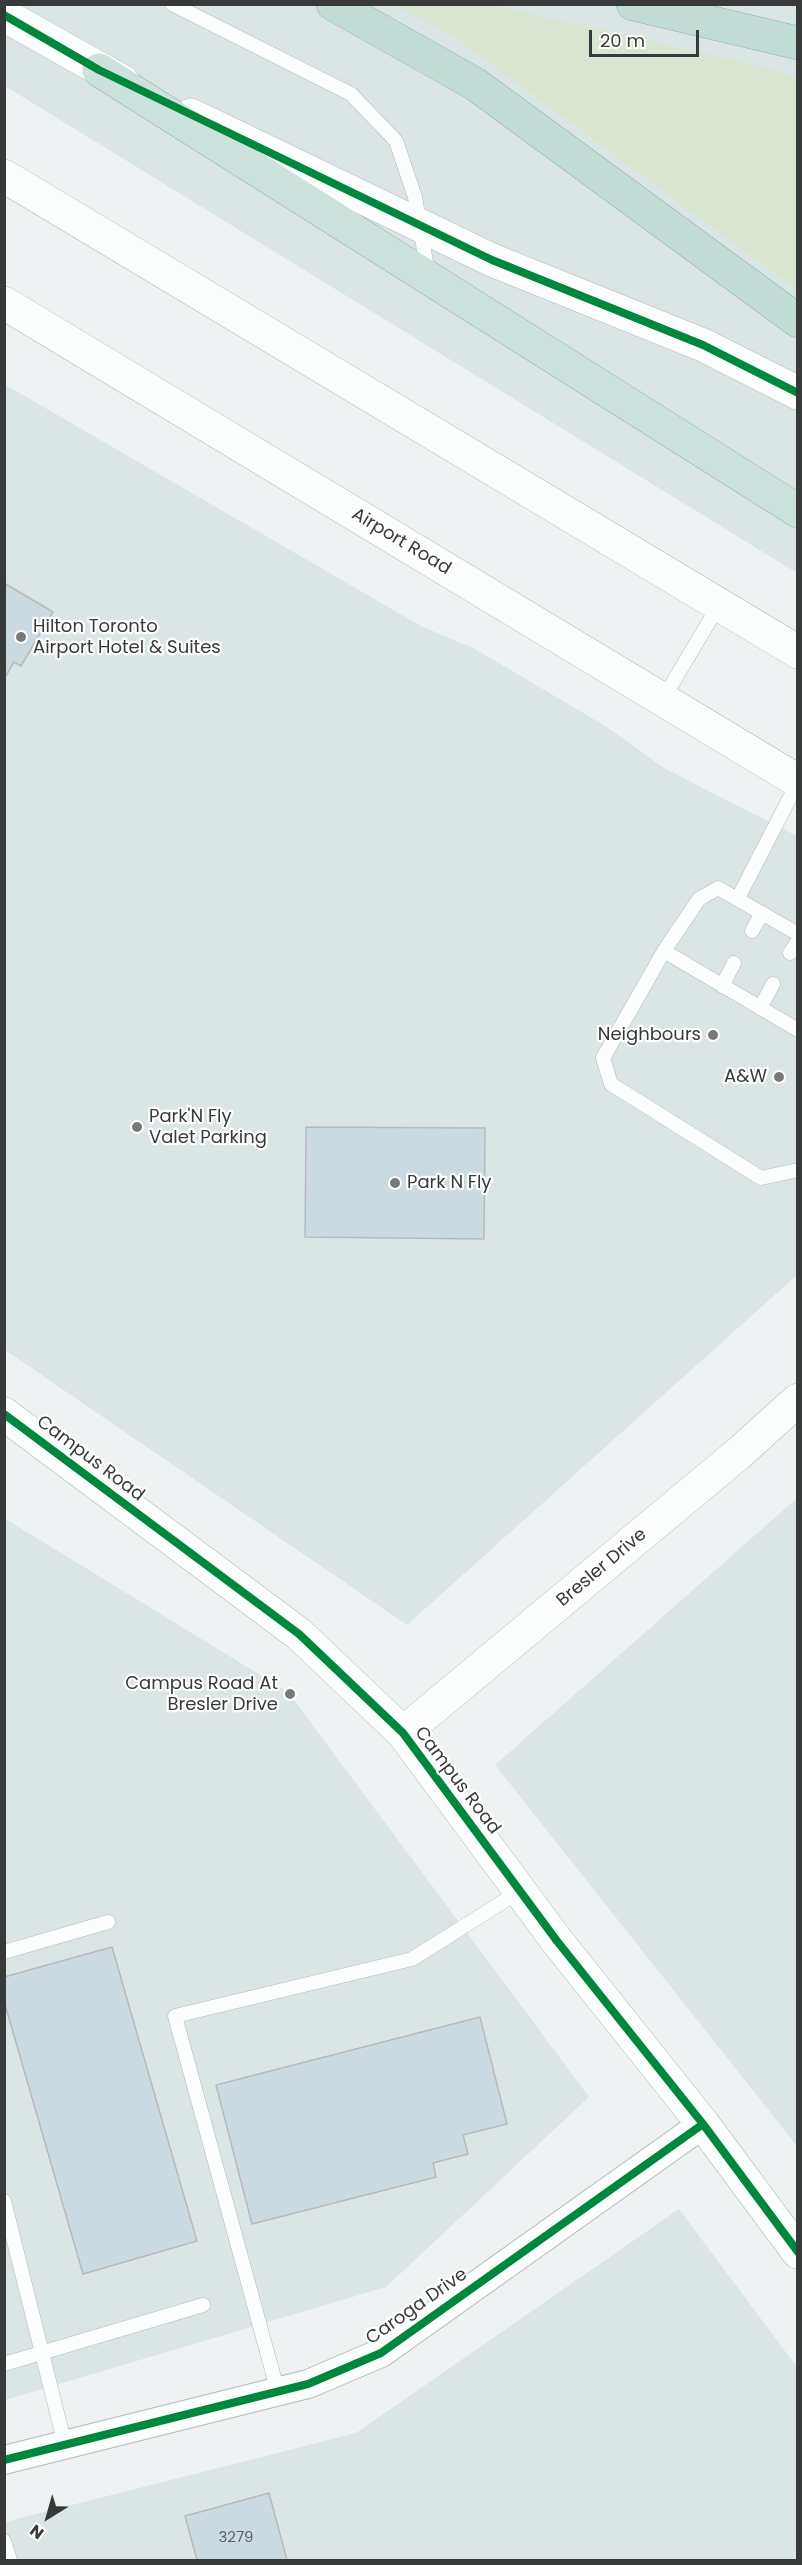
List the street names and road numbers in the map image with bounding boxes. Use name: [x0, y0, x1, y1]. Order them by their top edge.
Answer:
street label: Airport Road: [348, 504, 454, 580]
street label: Campus Road: [32, 1411, 148, 1507]
street label: Bresler Drive: [553, 1524, 651, 1612]
street label: Campus Road: [409, 1723, 505, 1839]
street label: Caroga Drive: [362, 2264, 472, 2350]

